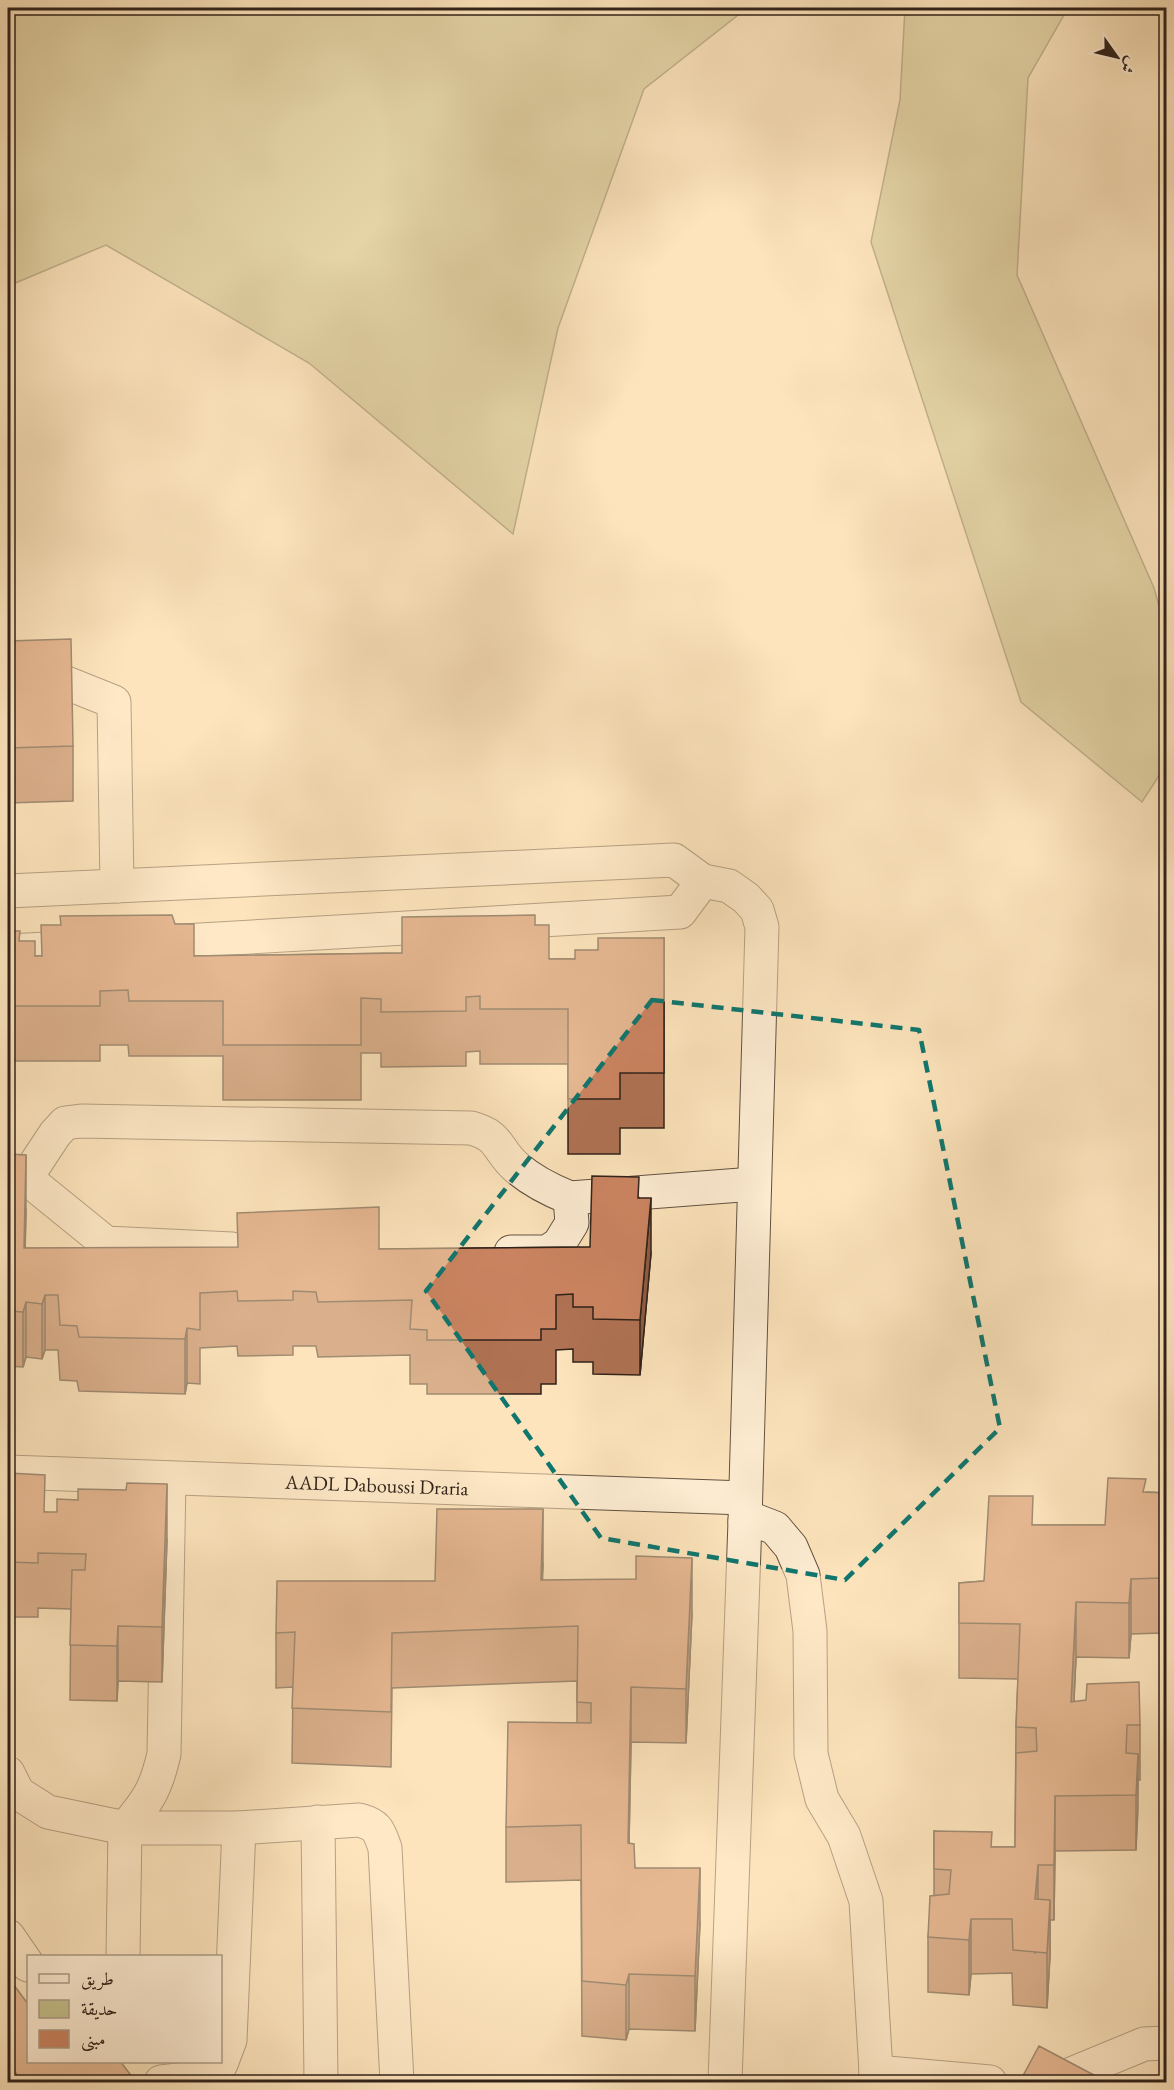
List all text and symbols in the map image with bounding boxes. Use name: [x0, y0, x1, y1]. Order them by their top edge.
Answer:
north arrow: [1087, 27, 1147, 87]
text: ش: [1116, 53, 1142, 78]
street label: AADL Daboussi Draria: [284, 1469, 469, 1501]
legend: [27, 1955, 222, 2063]
text: طريق: [81, 1967, 114, 1991]
text: حديقة: [81, 1997, 117, 2020]
text: مبنى: [81, 2027, 106, 2052]

